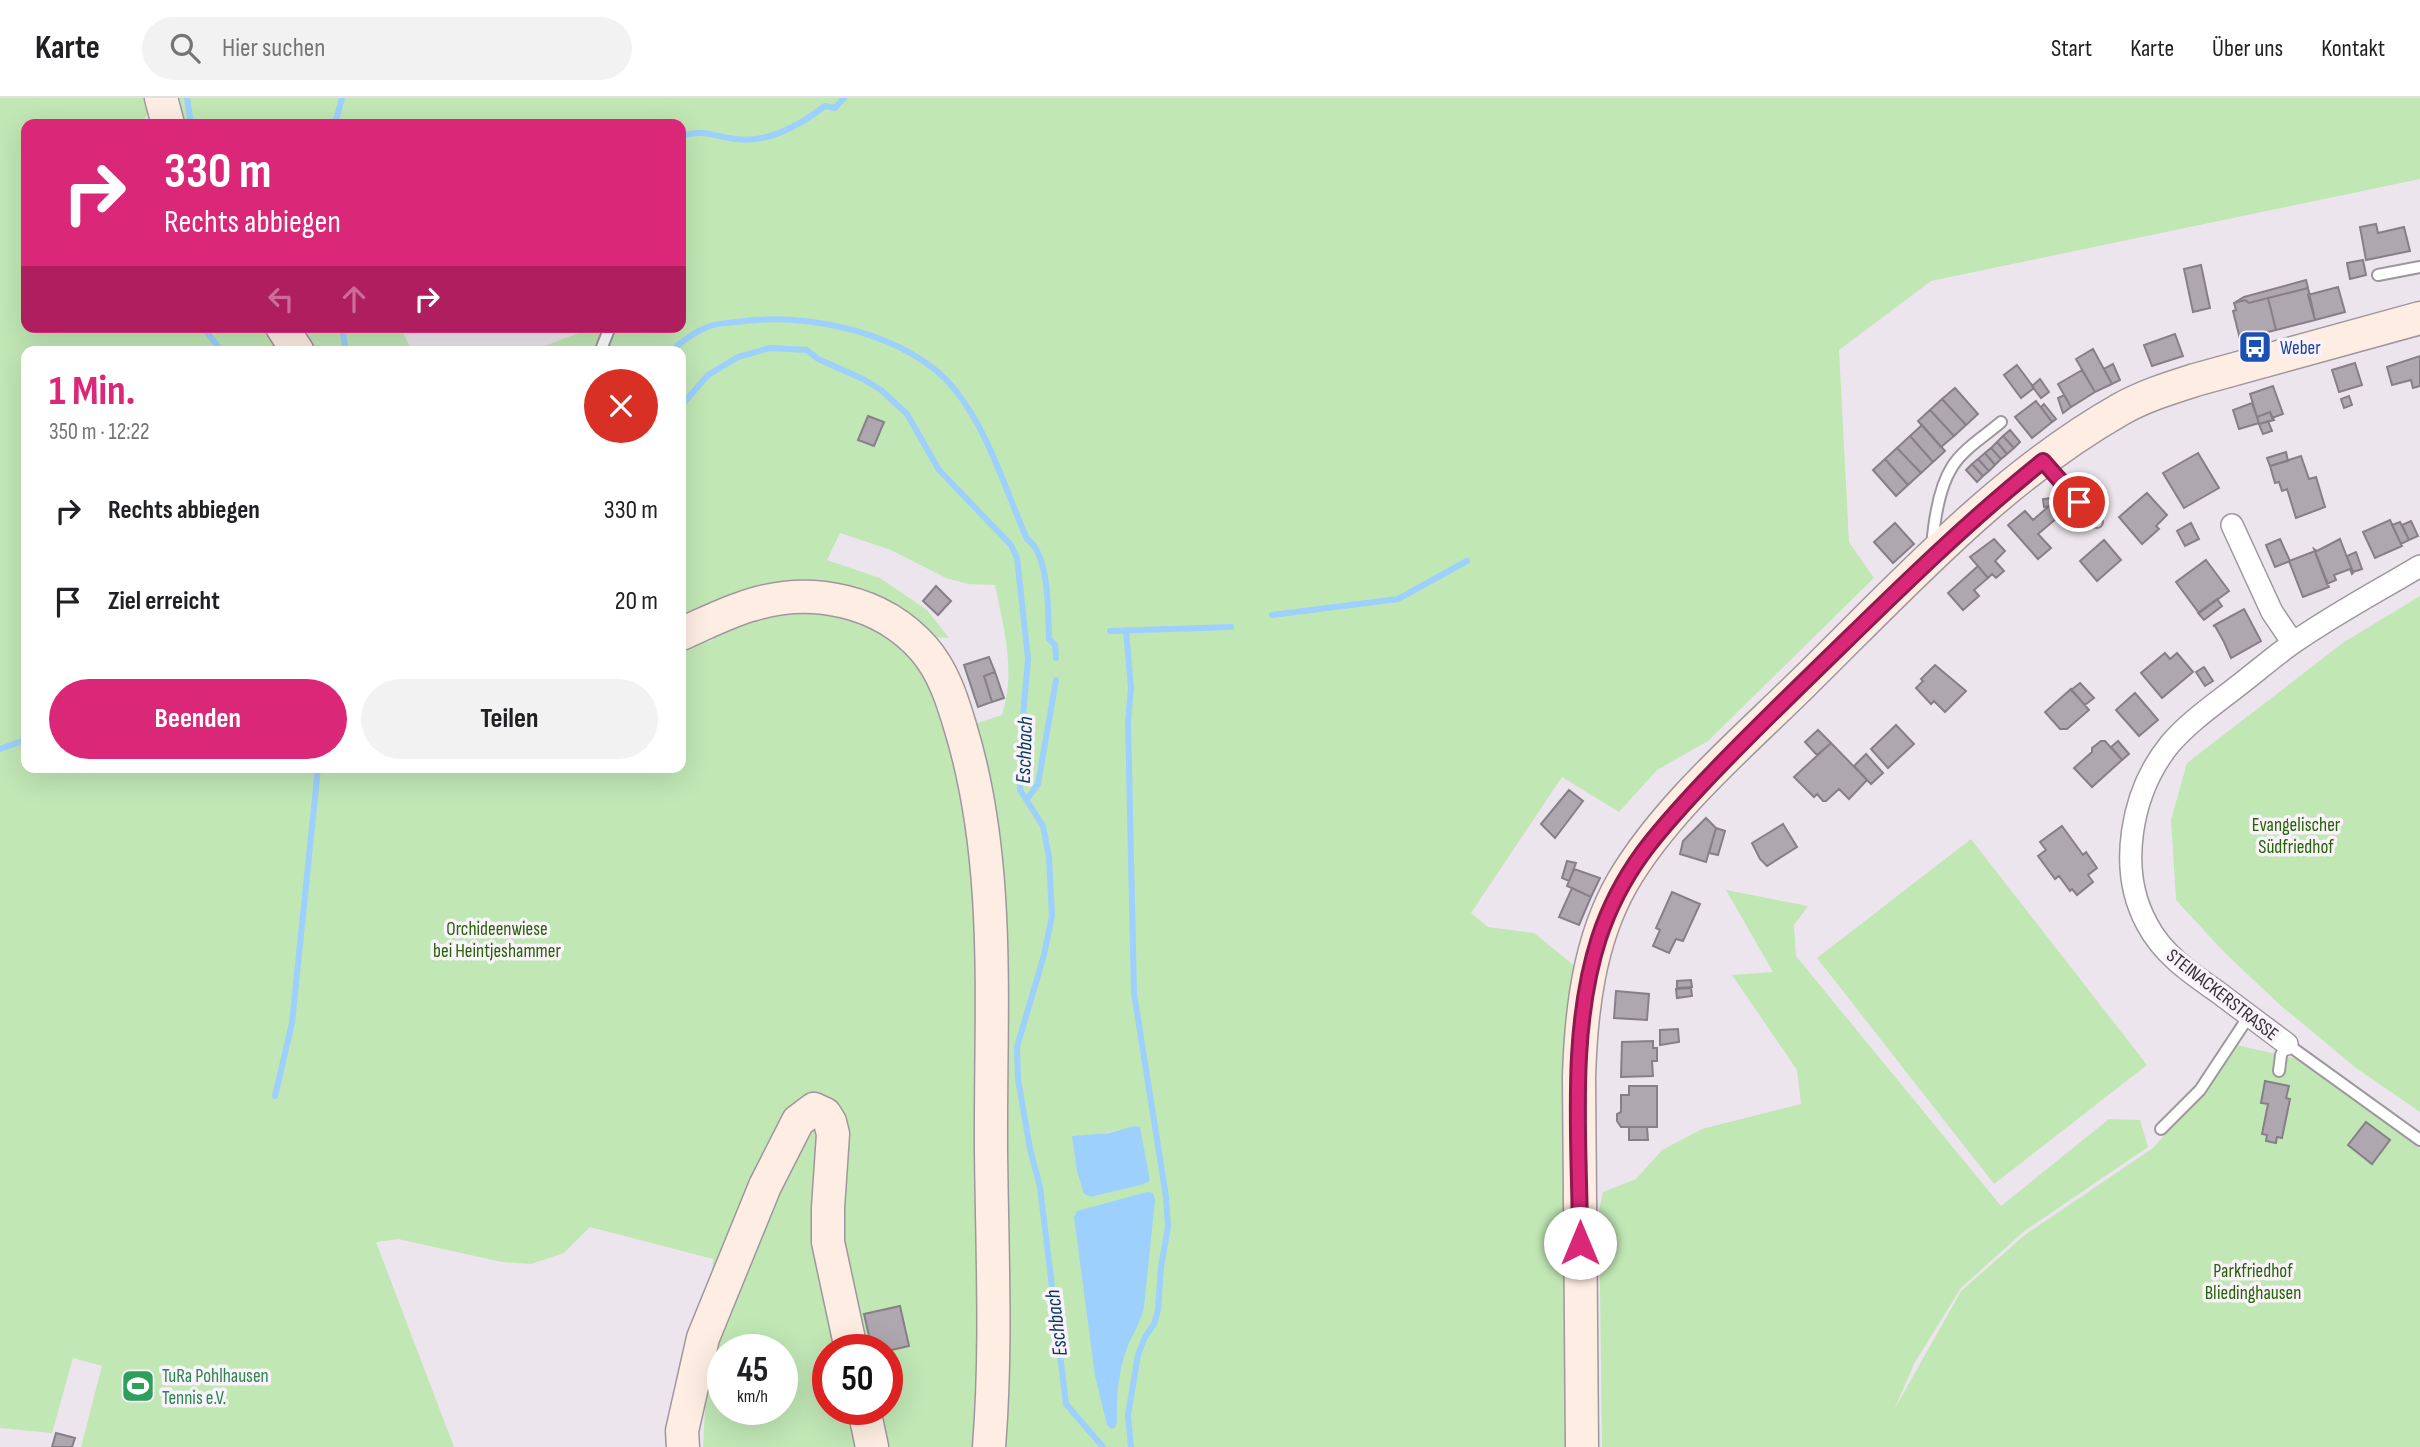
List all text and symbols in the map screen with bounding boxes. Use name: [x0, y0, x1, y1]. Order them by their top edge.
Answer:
search box: [142, 17, 632, 80]
text: Karte: [35, 28, 100, 68]
icon: search: [166, 29, 204, 67]
text: Hier suchen: [222, 33, 325, 64]
text: Start: [2051, 34, 2092, 63]
text: Karte: [2130, 34, 2174, 63]
text: Über uns: [2212, 34, 2283, 63]
text: Kontakt: [2321, 34, 2385, 63]
text: 330 m: [164, 143, 271, 202]
icon: right: [49, 147, 140, 238]
text: Rechts abbiegen: [164, 203, 341, 242]
icon: left: [262, 280, 300, 318]
icon: ahead: [335, 280, 373, 318]
icon: right: [408, 280, 446, 318]
bus stop icon: Weber: [2236, 328, 2274, 366]
place label: Weber: [2280, 337, 2321, 360]
text: 1 Min.: [49, 366, 135, 417]
button: close: [584, 369, 658, 443]
text: 350 m · 12:22: [49, 418, 150, 446]
pin: [2049, 472, 2109, 532]
icon: arrive: [2060, 483, 2098, 521]
icon: right: [49, 492, 87, 530]
text: Rechts abbiegen: [108, 495, 260, 526]
text: 330 m: [604, 495, 658, 526]
icon: arrive: [49, 583, 87, 621]
text: Ziel erreicht: [108, 586, 220, 617]
text: 20 m: [615, 586, 658, 617]
button: Beenden: [49, 679, 347, 759]
button: Teilen: [361, 679, 658, 759]
water label: Eschbach: [1011, 716, 1038, 784]
park label: Evangelischer Südfriedhof: [2252, 814, 2341, 859]
park label: Orchideenwiese bei Heintjeshammer: [433, 918, 561, 963]
street label: STEINACKERSTRASSE: [2162, 944, 2283, 1046]
position arrow: [1543, 1206, 1617, 1280]
park label: Parkfriedhof Bliedinghausen: [2205, 1260, 2301, 1305]
water label: Eschbach: [1040, 1288, 1073, 1358]
speed limit sign: 50: [812, 1334, 903, 1425]
text: 45: [737, 1349, 768, 1392]
place label: TuRa Pohlhausen Tennis e.V.: [162, 1365, 269, 1410]
sports icon: TuRa Pohlhausen Tennis e.V.: [119, 1367, 157, 1405]
text: km/h: [737, 1386, 768, 1407]

